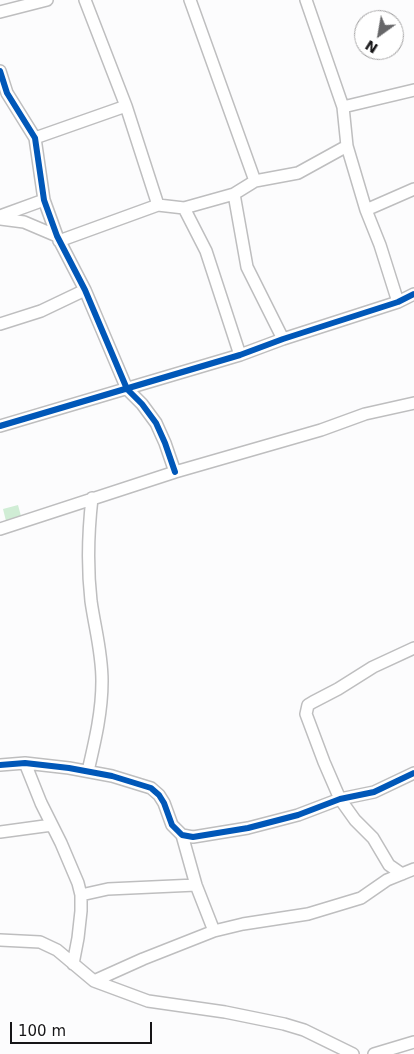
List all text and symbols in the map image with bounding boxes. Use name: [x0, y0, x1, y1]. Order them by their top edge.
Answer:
north arrow: [354, 10, 404, 60]
text: N: [362, 37, 381, 57]
scale bar: [12, 1012, 155, 1044]
text: 100 m: [18, 1022, 66, 1040]

